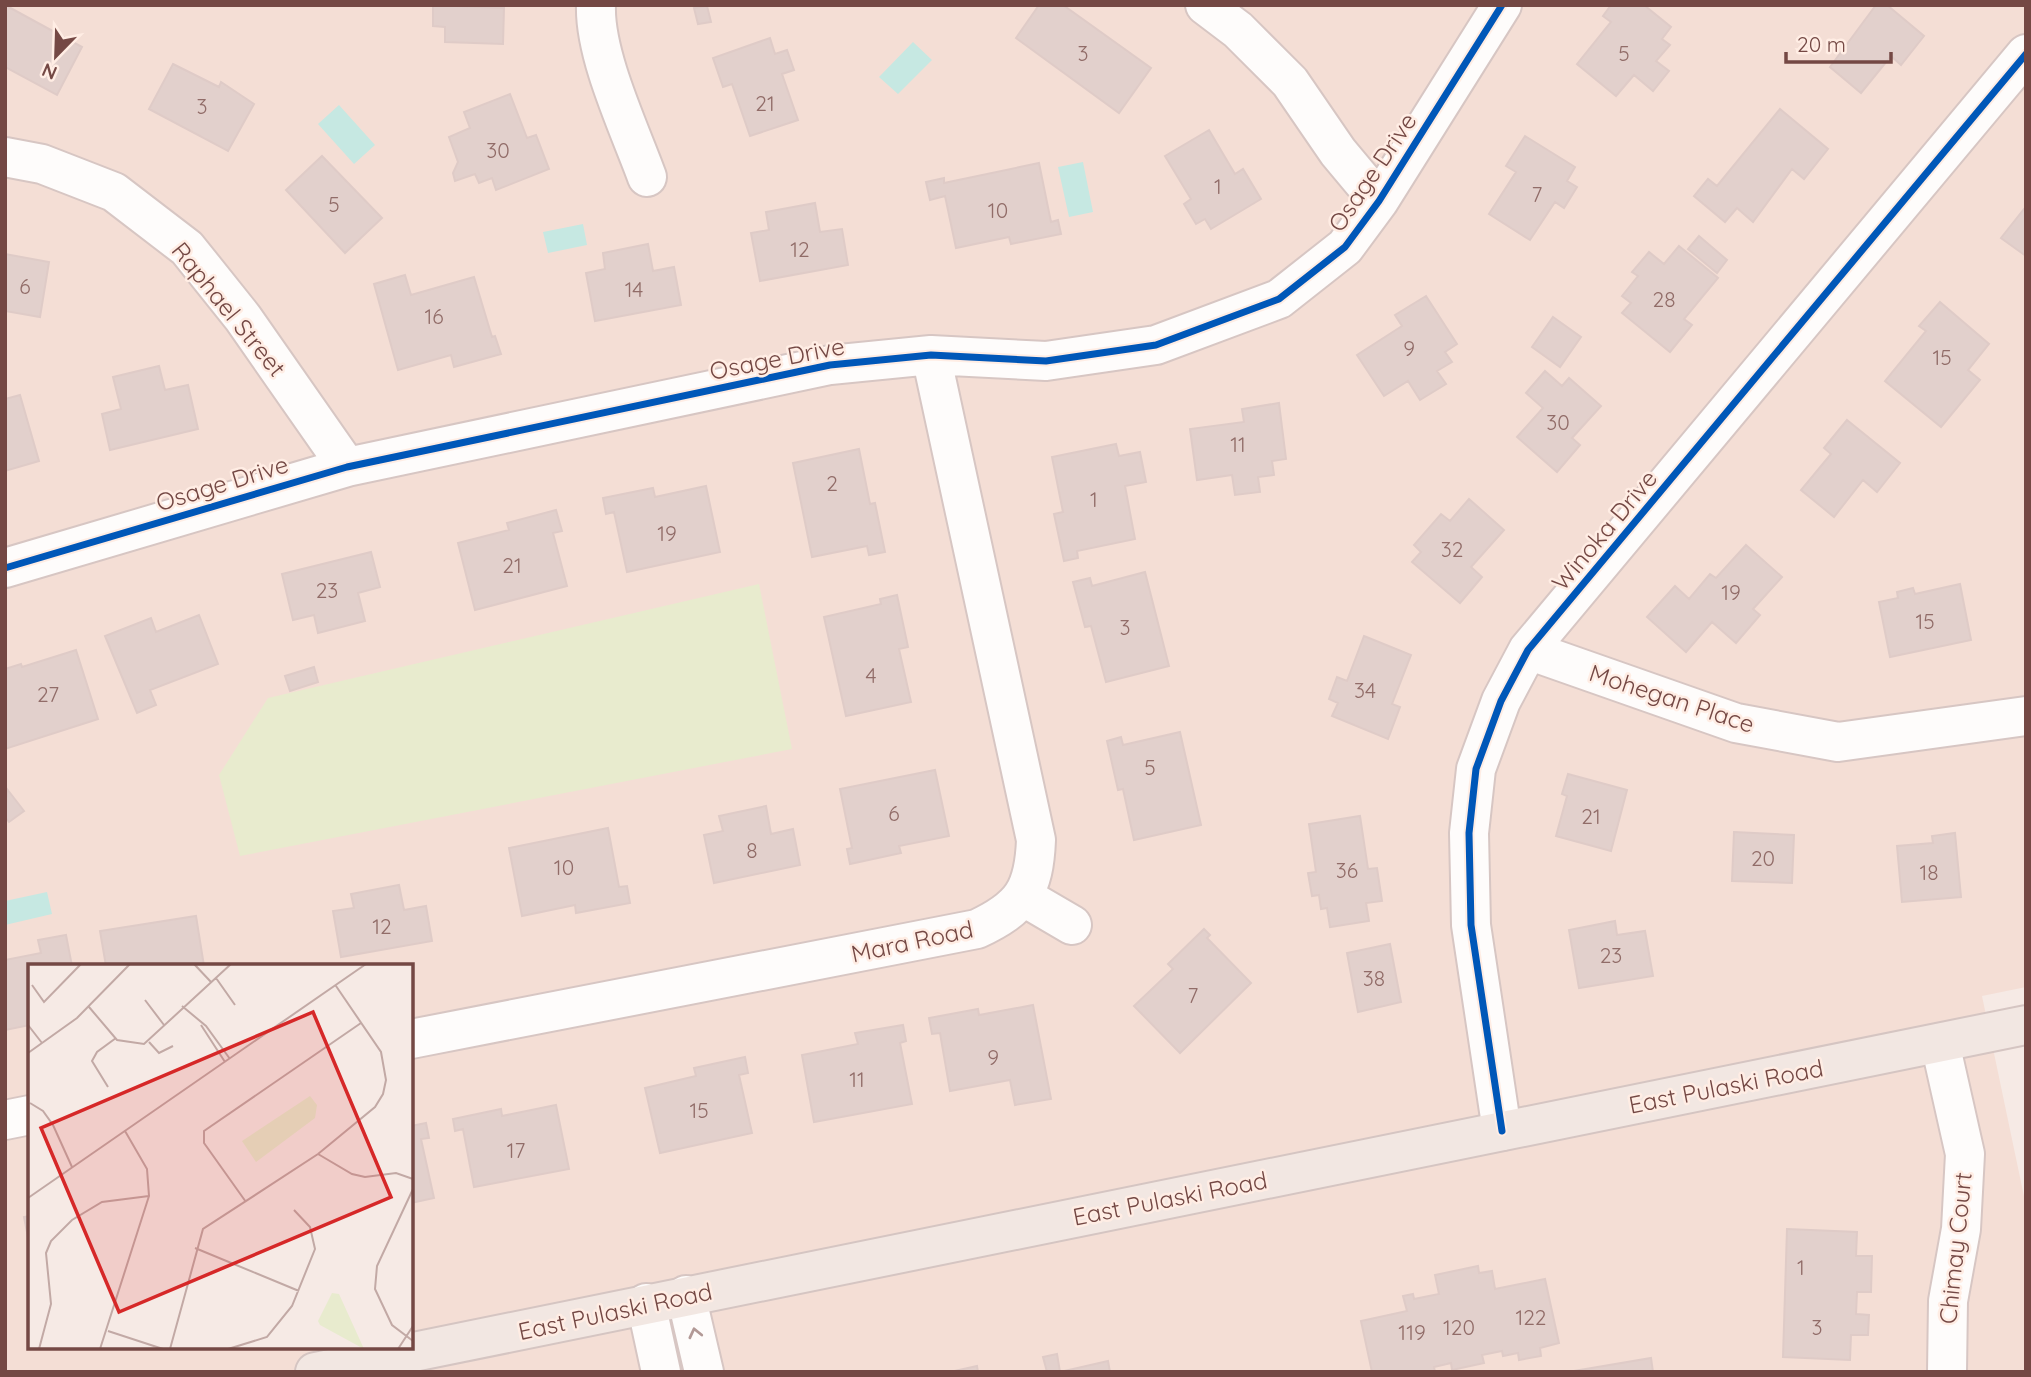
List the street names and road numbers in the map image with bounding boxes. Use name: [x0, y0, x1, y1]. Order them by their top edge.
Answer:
street label: Osage Drive: [1321, 107, 1423, 237]
street label: Raphael Street: [166, 236, 292, 382]
street label: Osage Drive: [707, 330, 847, 386]
street label: Osage Drive: [152, 449, 292, 517]
street label: Winoka Drive: [1545, 464, 1663, 596]
street label: Mohegan Place: [1586, 657, 1758, 739]
street label: Mara Road: [848, 913, 976, 969]
street label: East Pulaski Road: [1626, 1052, 1826, 1120]
street label: East Pulaski Road: [1070, 1164, 1270, 1232]
street label: Chimay Court: [1932, 1171, 1978, 1325]
street label: East Pulaski Road: [515, 1276, 715, 1346]

